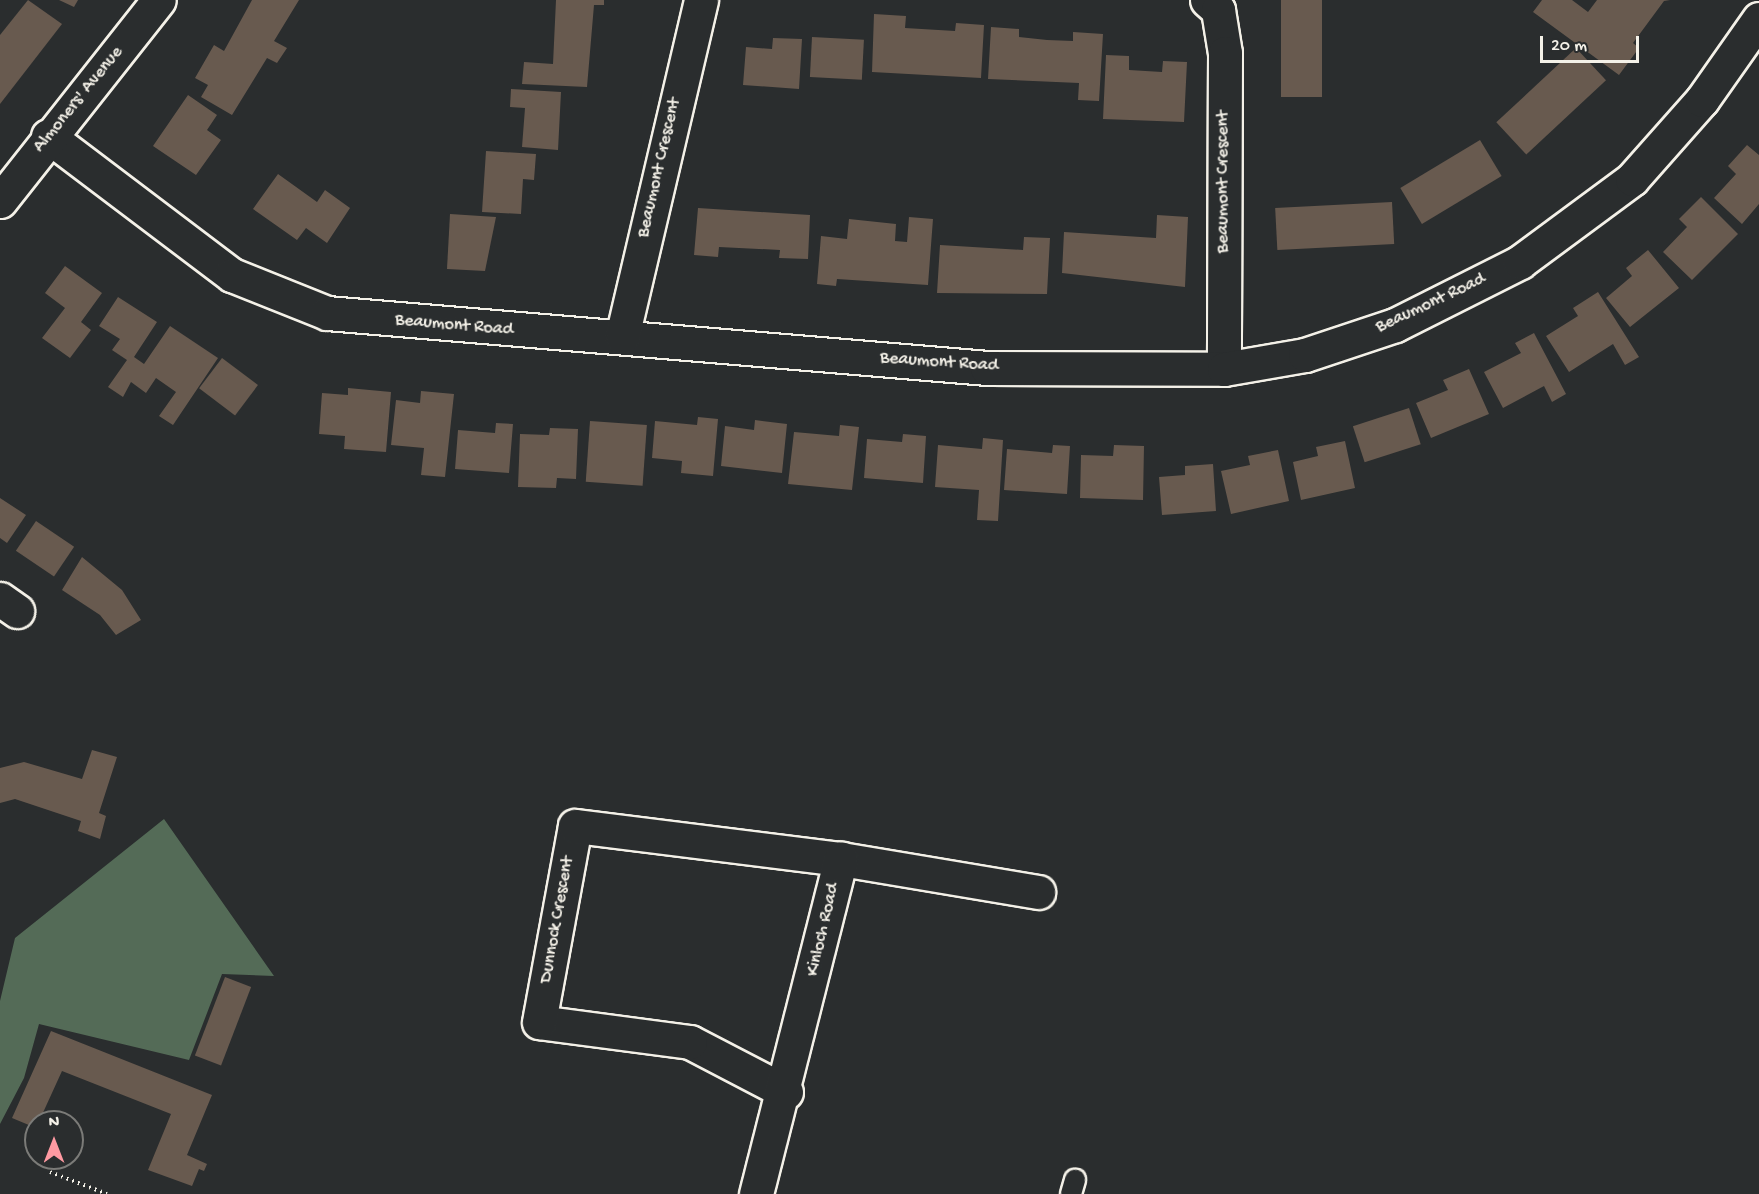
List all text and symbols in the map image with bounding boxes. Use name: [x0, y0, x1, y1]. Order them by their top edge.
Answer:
scale bar: [1543, 24, 1642, 62]
text: 20 m: [1551, 36, 1587, 57]
street label: Almoners' Avenue: [30, 42, 128, 158]
street label: Beaumont Crescent: [633, 96, 687, 240]
street label: Beaumont Crescent: [1213, 111, 1235, 253]
street label: Beaumont Road: [1373, 269, 1489, 339]
street label: Beaumont Road: [394, 310, 514, 342]
street label: Beaumont Road: [879, 348, 999, 378]
street label: Dunnock Crescent: [536, 855, 580, 985]
street label: Kinloch Road: [803, 881, 845, 979]
north arrow: [24, 1110, 84, 1170]
text: N: [49, 1114, 59, 1133]

